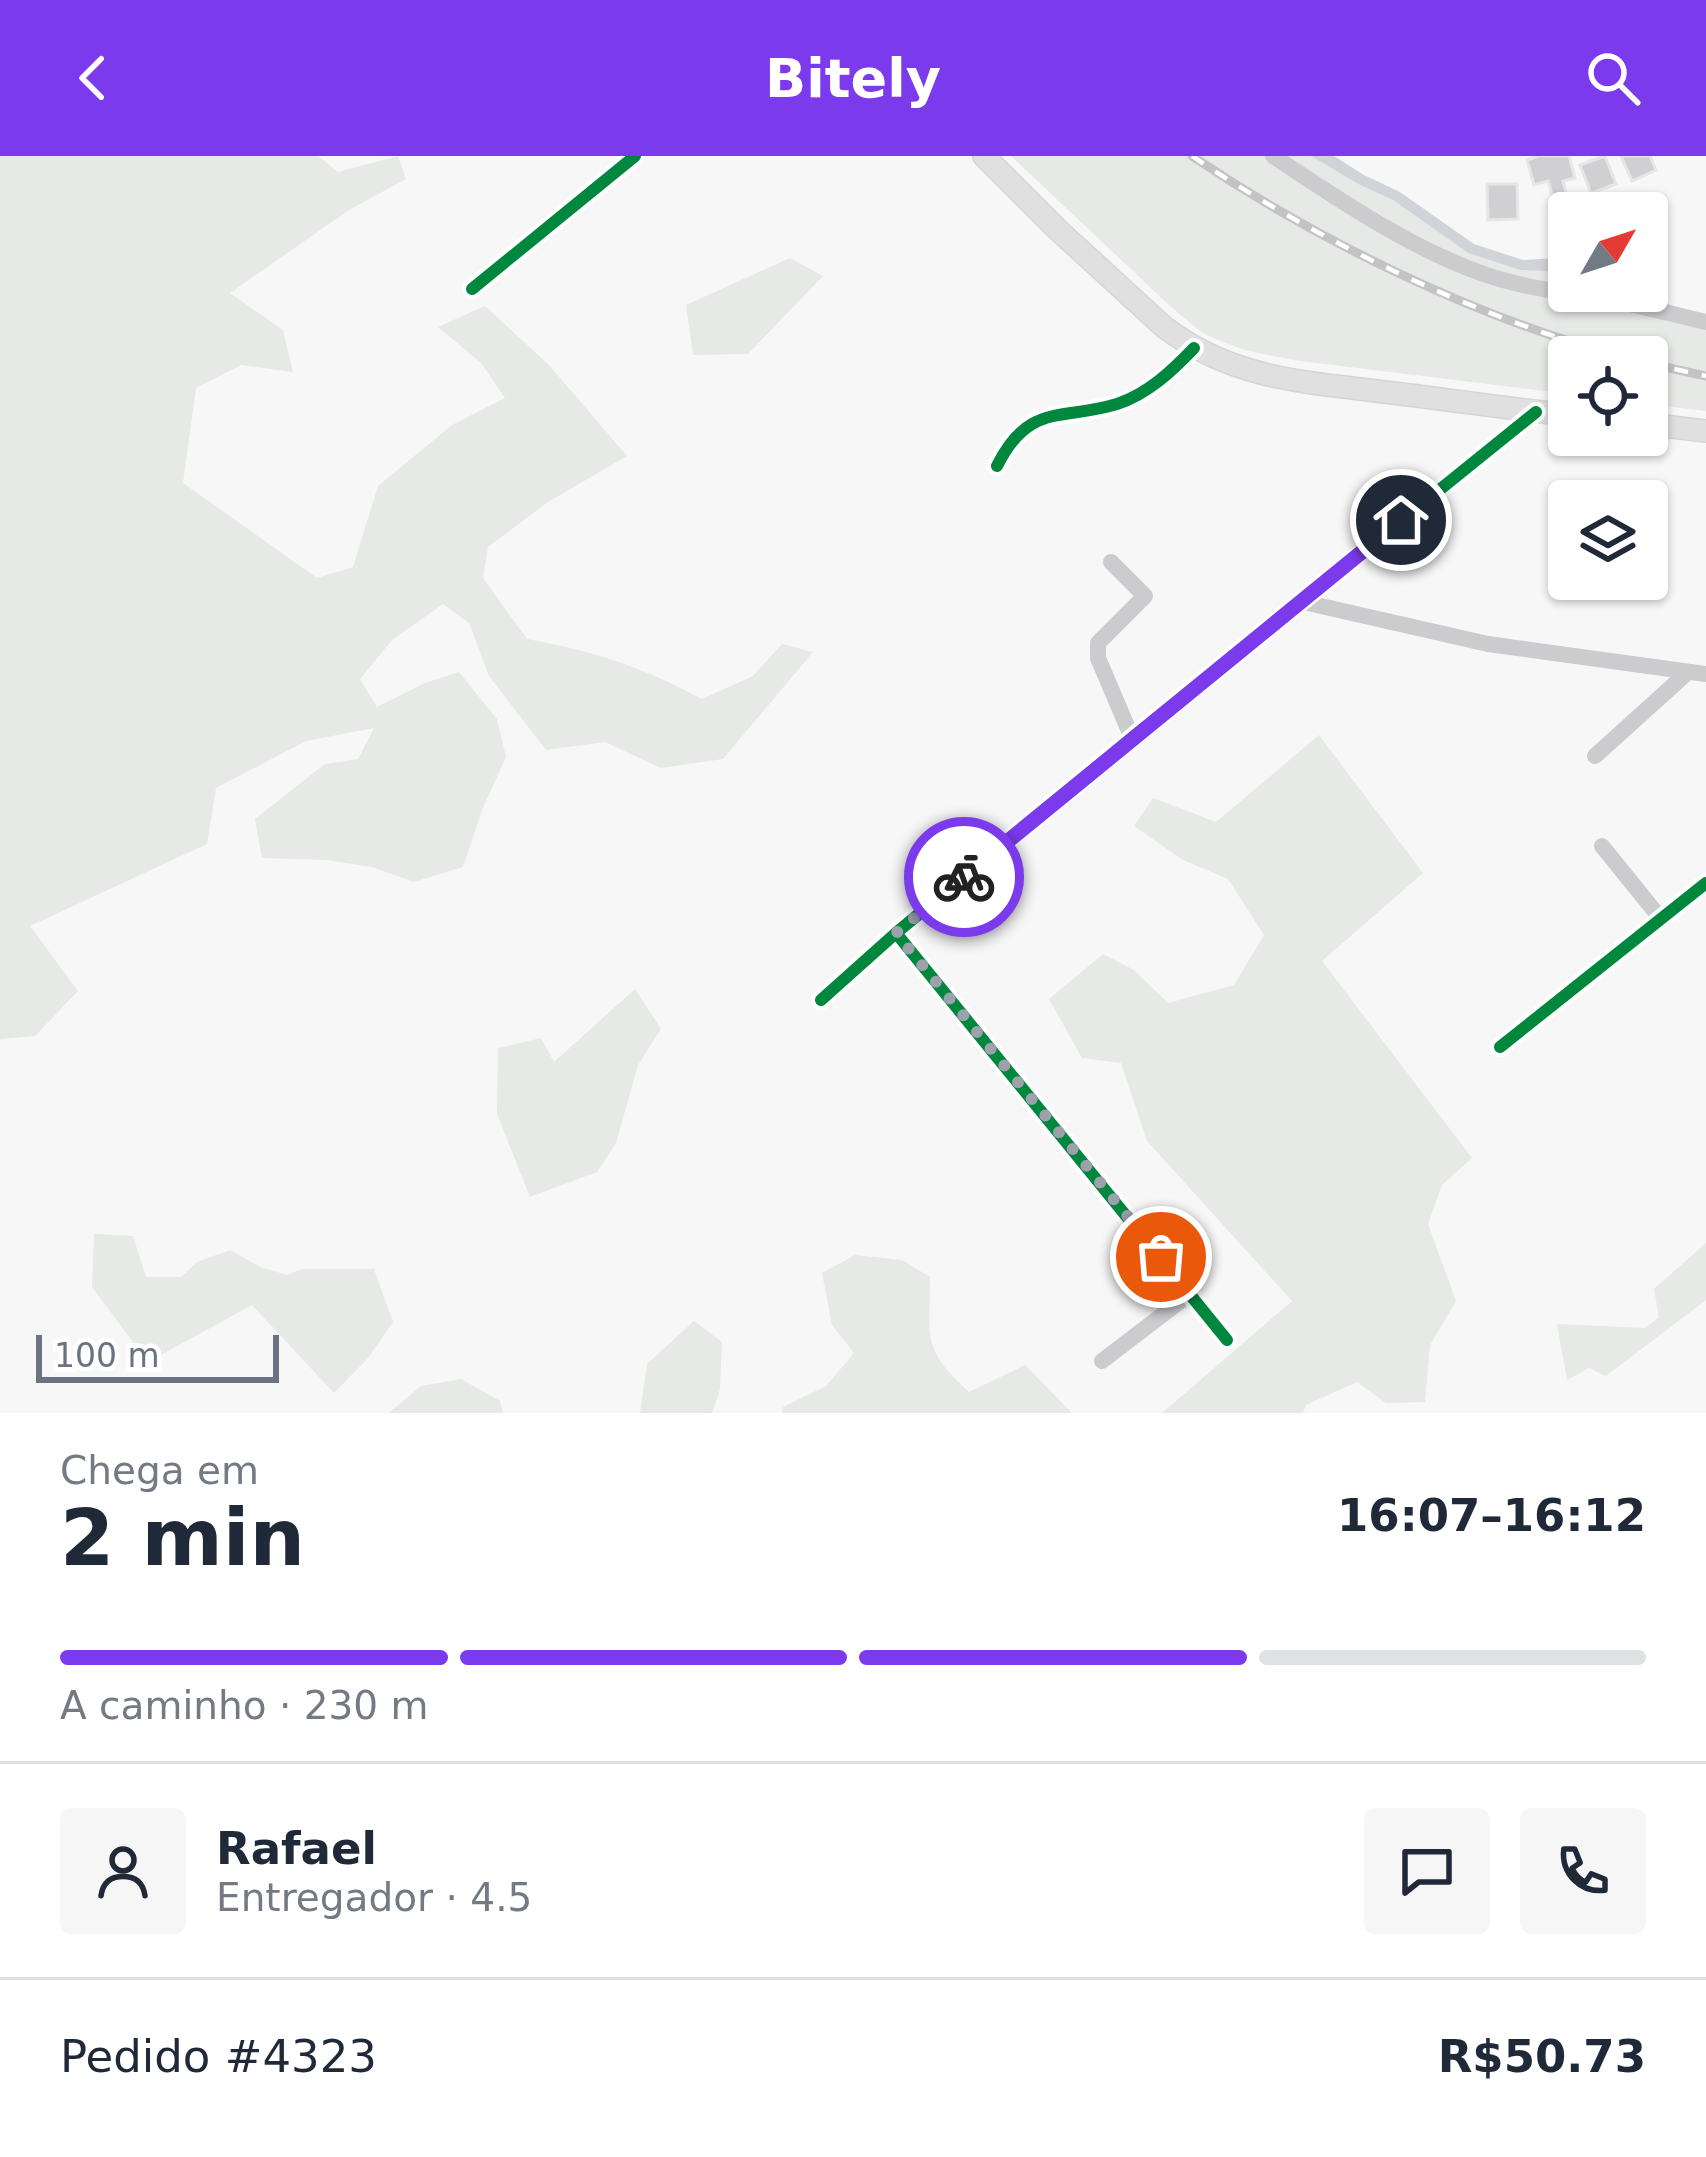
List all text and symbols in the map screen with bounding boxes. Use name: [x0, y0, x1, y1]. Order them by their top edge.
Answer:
icon: back: [60, 45, 126, 111]
icon: search: [1580, 45, 1646, 111]
text: Bitely: [765, 47, 941, 110]
north arrow: [1548, 192, 1668, 312]
map controls: [1548, 192, 1668, 600]
button: locate: [1548, 336, 1668, 456]
pin: [1350, 469, 1452, 571]
button: layers: [1548, 480, 1668, 600]
icon: home: [1368, 487, 1434, 553]
courier: [904, 817, 1024, 937]
icon: bike: [931, 844, 997, 910]
pin: [1110, 1206, 1212, 1308]
icon: bag: [1128, 1224, 1194, 1290]
scale bar: [36, 1329, 279, 1382]
text: 100 m: [54, 1336, 160, 1375]
text: Chega em: [60, 1448, 259, 1493]
text: 16:07–16:12: [1337, 1489, 1646, 1542]
text: 2 min: [60, 1493, 305, 1583]
text: A caminho · 230 m: [60, 1683, 429, 1728]
button: person: [60, 1808, 186, 1934]
button: chat: [1364, 1808, 1490, 1934]
button: phone: [1520, 1808, 1646, 1934]
text: Rafael: [216, 1822, 377, 1875]
text: Entregador · 4.5: [216, 1875, 532, 1920]
text: Pedido #4323: [60, 2030, 377, 2083]
text: R$50.73: [1438, 2030, 1646, 2083]

